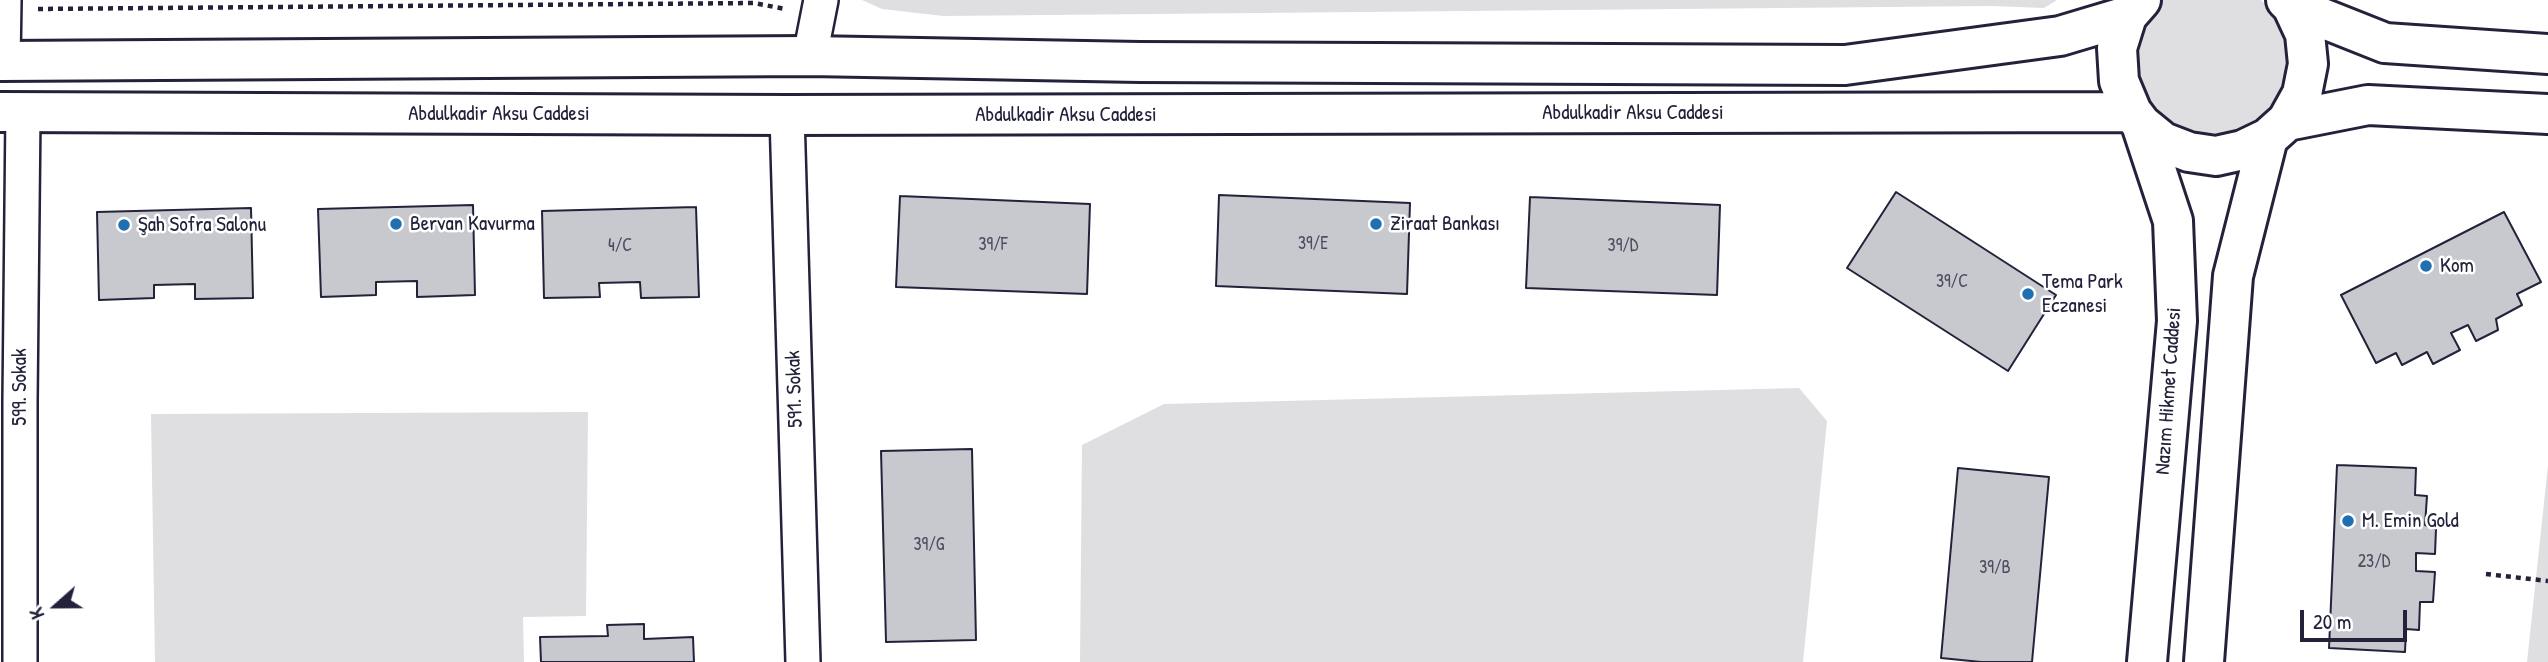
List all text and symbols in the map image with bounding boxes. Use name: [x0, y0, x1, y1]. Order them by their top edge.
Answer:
street label: Abdulkadir Aksu Caddesi: [1542, 100, 1724, 126]
street label: Abdulkadir Aksu Caddesi: [408, 101, 590, 127]
street label: Abdulkadir Aksu Caddesi: [975, 102, 1157, 128]
place label: Bervan Kavurma: [410, 211, 535, 237]
place label: Ziraat Bankası: [1390, 211, 1500, 237]
place label: Şah Sofra Salonu: [138, 212, 266, 238]
marker: Bervan Kavurma: [388, 216, 404, 232]
marker: Ziraat Bankası: [1368, 216, 1384, 232]
marker: Şah Sofra Salonu: [116, 217, 132, 233]
house number: 39/E: [1298, 233, 1328, 255]
house number: 39/F: [978, 234, 1008, 256]
house number: 4/C: [608, 235, 632, 257]
house number: 39/D: [1608, 235, 1638, 257]
place label: Kom: [2440, 253, 2474, 279]
marker: Kom: [2418, 258, 2434, 274]
place label: Tema Park Eczanesi: [2042, 269, 2123, 319]
house number: 39/C: [1936, 271, 1968, 293]
marker: Tema Park Eczanesi: [2020, 286, 2036, 302]
street label: Nazım Hikmet Caddesi: [2151, 307, 2187, 475]
street label: 599. Sokak: [7, 348, 33, 426]
street label: 591. Sokak: [781, 350, 809, 428]
place label: M. Emin Gold: [2362, 508, 2459, 534]
marker: M. Emin Gold: [2340, 513, 2356, 529]
house number: 39/G: [914, 534, 944, 556]
house number: 23/D: [2358, 551, 2390, 573]
house number: 39/B: [1979, 557, 2011, 579]
north arrow: [21, 571, 91, 641]
scale bar: [2303, 596, 2410, 640]
text: K: [22, 604, 50, 623]
text: 20 m: [2313, 607, 2351, 636]

